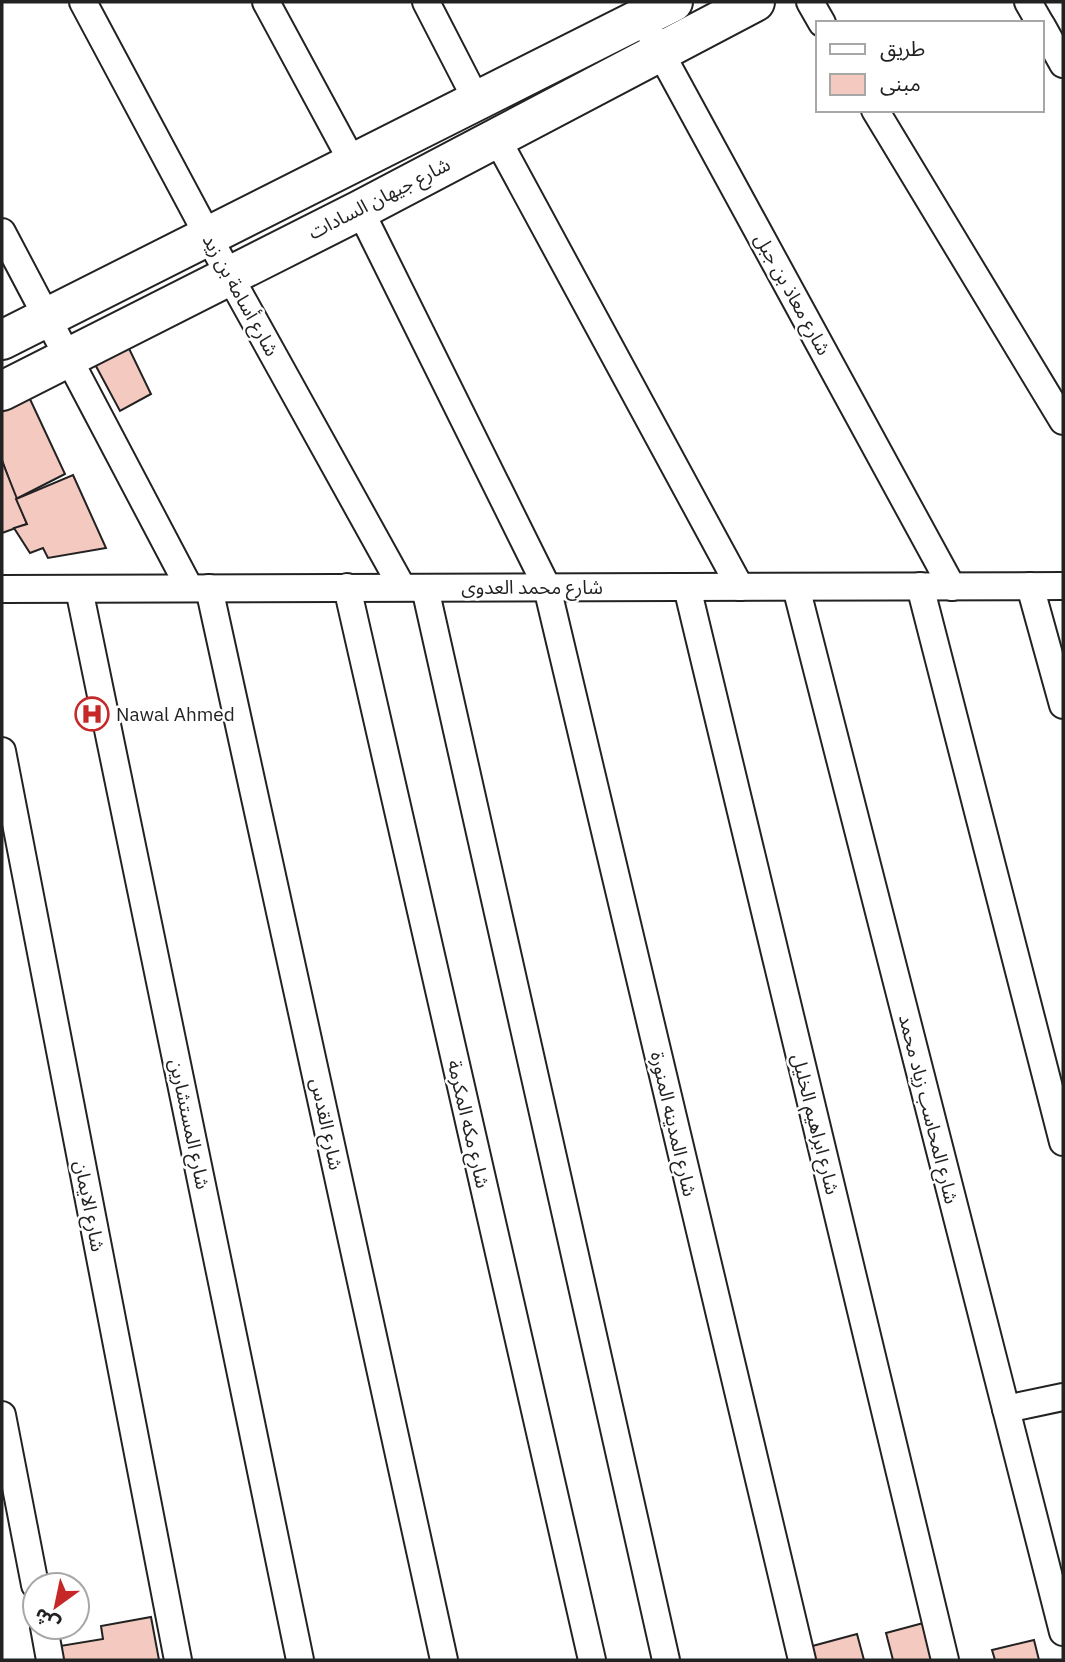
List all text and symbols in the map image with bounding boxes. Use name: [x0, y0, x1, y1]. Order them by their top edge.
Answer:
legend: [816, 21, 1044, 112]
text: طريق: [880, 34, 925, 62]
text: مبنى: [880, 69, 921, 97]
street label: شارع جيهان السادات: [304, 152, 455, 246]
street label: شارع معاذ بن جبل: [748, 229, 836, 360]
street label: شارع أسامة بن زيد: [196, 230, 284, 361]
street label: شارع محمد العدوى: [461, 575, 603, 601]
hospital icon: Nawal Ahmed: [73, 695, 111, 733]
place label: Nawal Ahmed: [116, 702, 235, 726]
street label: شارع المحاسب زياد محمد: [892, 1012, 964, 1207]
street label: شارع المدينه المنورة: [644, 1049, 702, 1199]
street label: شارع ابراهيم الخليل: [784, 1051, 845, 1198]
street label: شارع المستشارين: [162, 1057, 216, 1192]
street label: شارع مكه المكرمة: [441, 1058, 495, 1191]
street label: شارع القدس: [304, 1076, 348, 1173]
street label: شارع الايمان: [67, 1158, 111, 1254]
north arrow: [21, 1571, 91, 1641]
text: ش: [29, 1603, 64, 1637]

